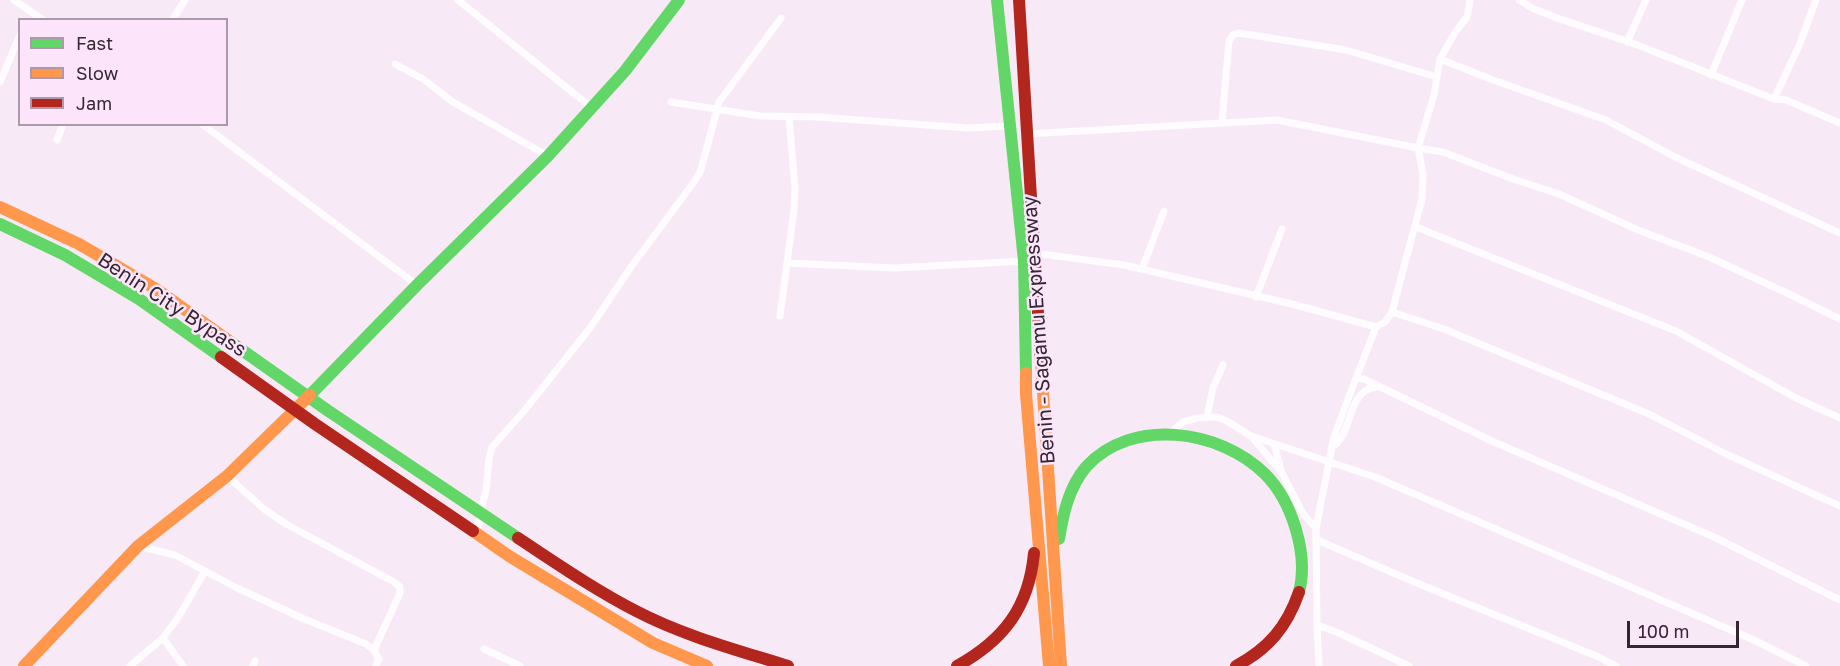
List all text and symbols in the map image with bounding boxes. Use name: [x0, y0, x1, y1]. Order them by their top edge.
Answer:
legend: [18, 18, 228, 126]
text: Fast: [76, 32, 113, 54]
text: Slow: [76, 62, 118, 84]
text: Jam: [76, 92, 112, 114]
street label: Benin - Sagamu Expressway: [1018, 195, 1060, 465]
street label: Benin City Bypass: [93, 248, 251, 362]
scale bar: [1630, 609, 1742, 647]
text: 100 m: [1638, 620, 1689, 642]

